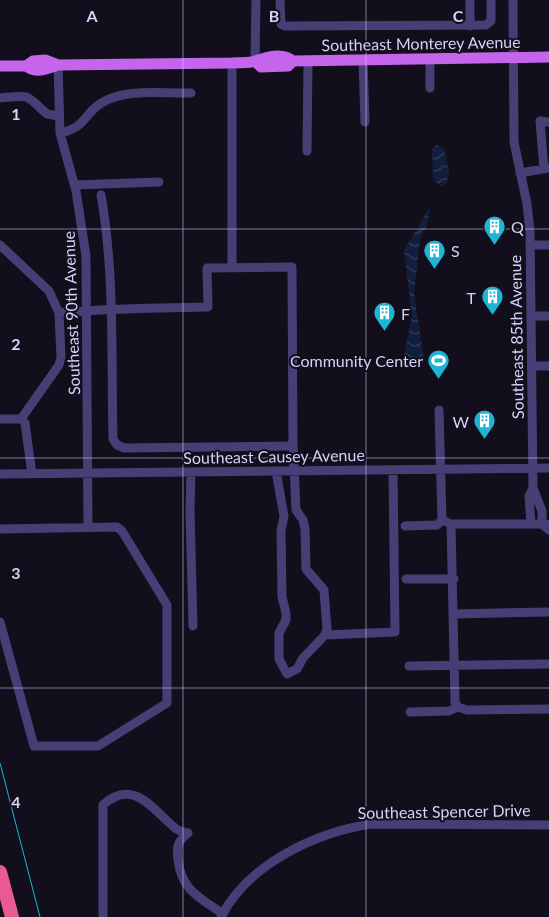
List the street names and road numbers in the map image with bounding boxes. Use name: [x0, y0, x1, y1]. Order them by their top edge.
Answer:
street label: Southeast Monterey Avenue: [321, 32, 521, 54]
street label: Southeast 90th Avenue: [59, 231, 83, 395]
street label: Southeast 85th Avenue: [505, 255, 527, 419]
street label: Southeast Causey Avenue: [183, 445, 365, 467]
street label: Southeast Spencer Drive: [357, 800, 531, 822]

